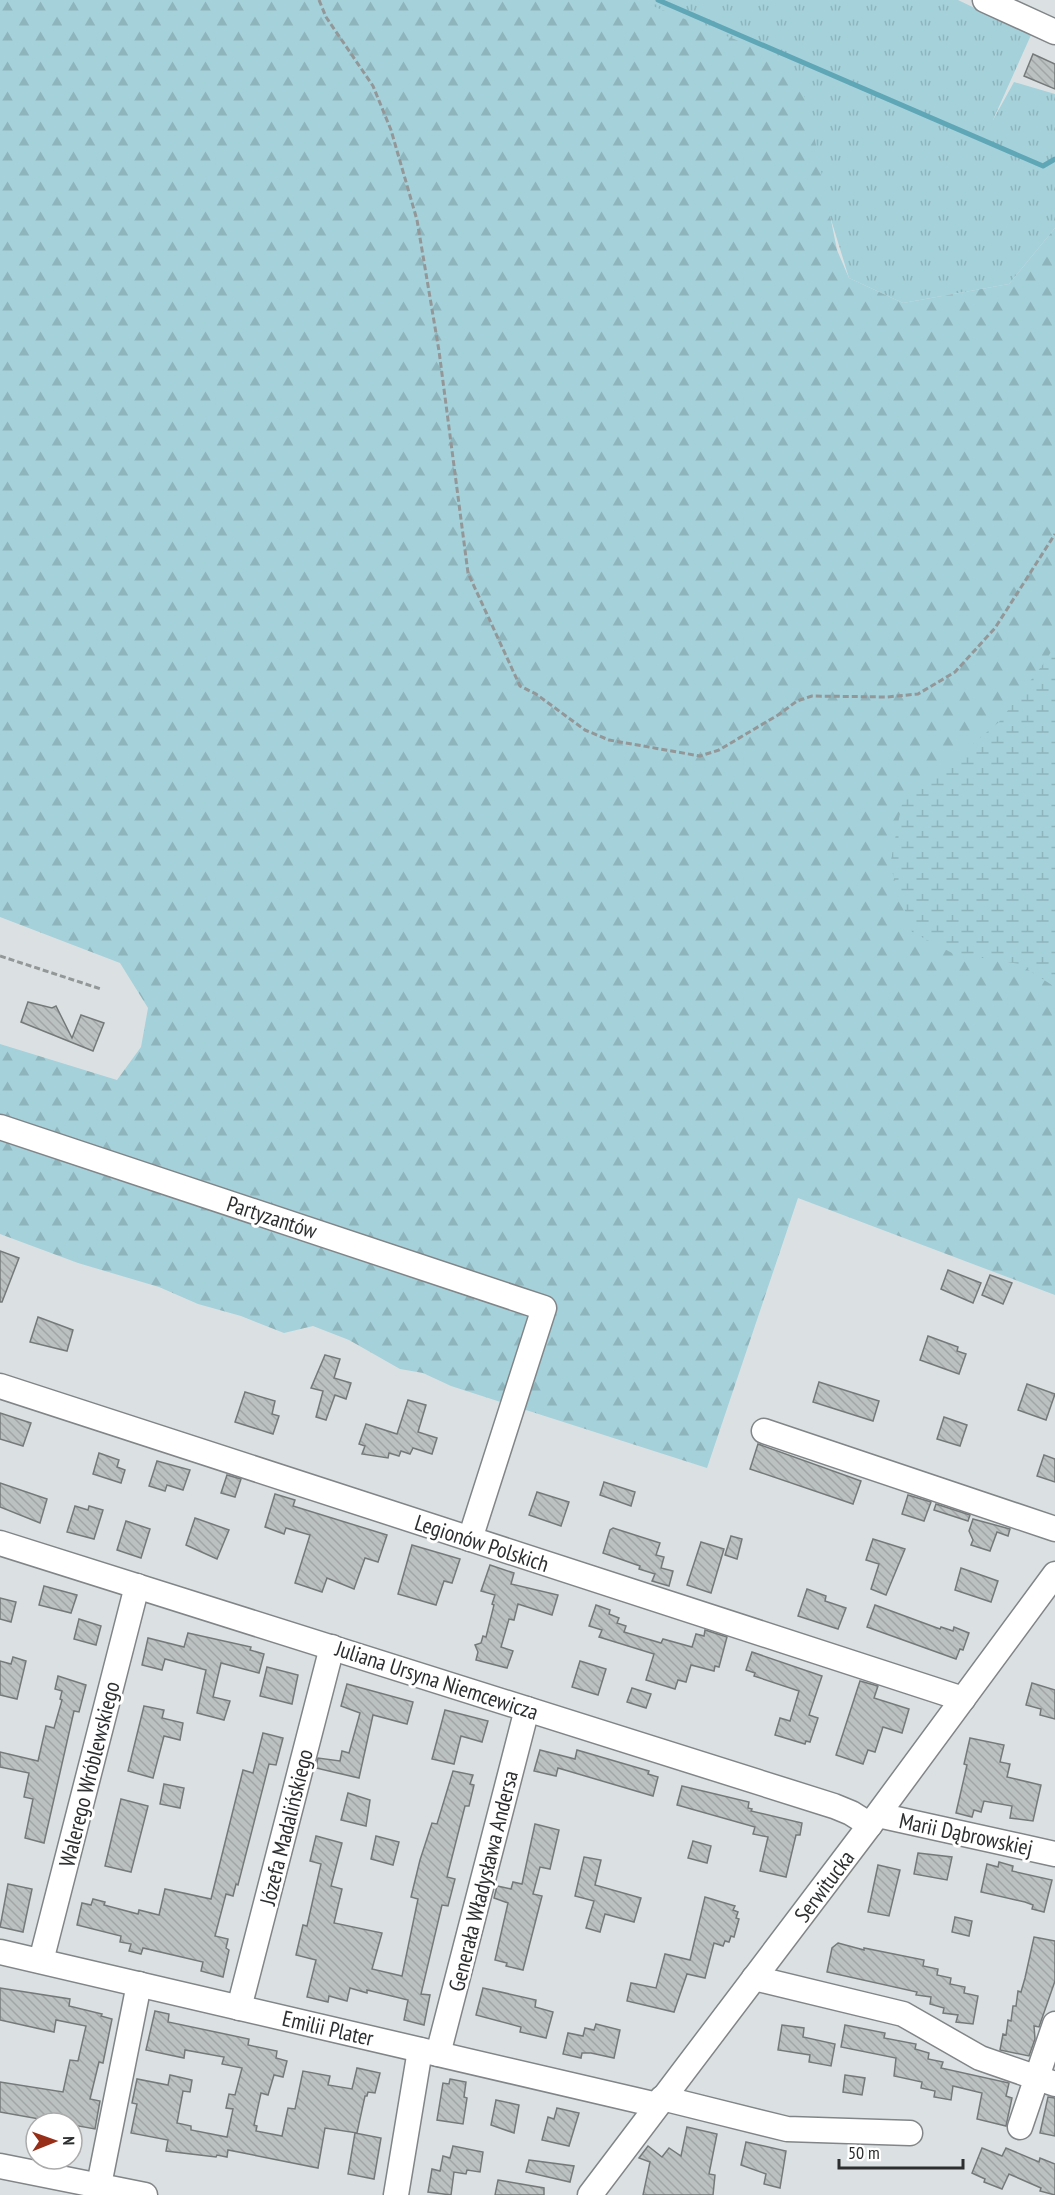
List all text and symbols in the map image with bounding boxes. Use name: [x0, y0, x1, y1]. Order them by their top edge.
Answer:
street label: Partyzantów: [223, 1189, 321, 1245]
street label: Legionów Polskich: [411, 1508, 553, 1578]
street label: Juliana Ursyna Niemcewicza: [331, 1634, 542, 1726]
street label: Walerego Wróblewskiego: [52, 1678, 126, 1870]
street label: Józefa Madalińskiego: [253, 1746, 319, 1909]
street label: Generała Władysława Andersa: [442, 1768, 524, 1994]
street label: Marii Dąbrowskiej: [897, 1806, 1035, 1862]
street label: Serwitucka: [788, 1844, 860, 1928]
street label: Emilii Plater: [280, 2004, 376, 2052]
north arrow: [24, 2111, 84, 2171]
scale bar: [839, 2132, 964, 2170]
text: N: [59, 2136, 79, 2145]
text: 50 m: [848, 2141, 880, 2164]

